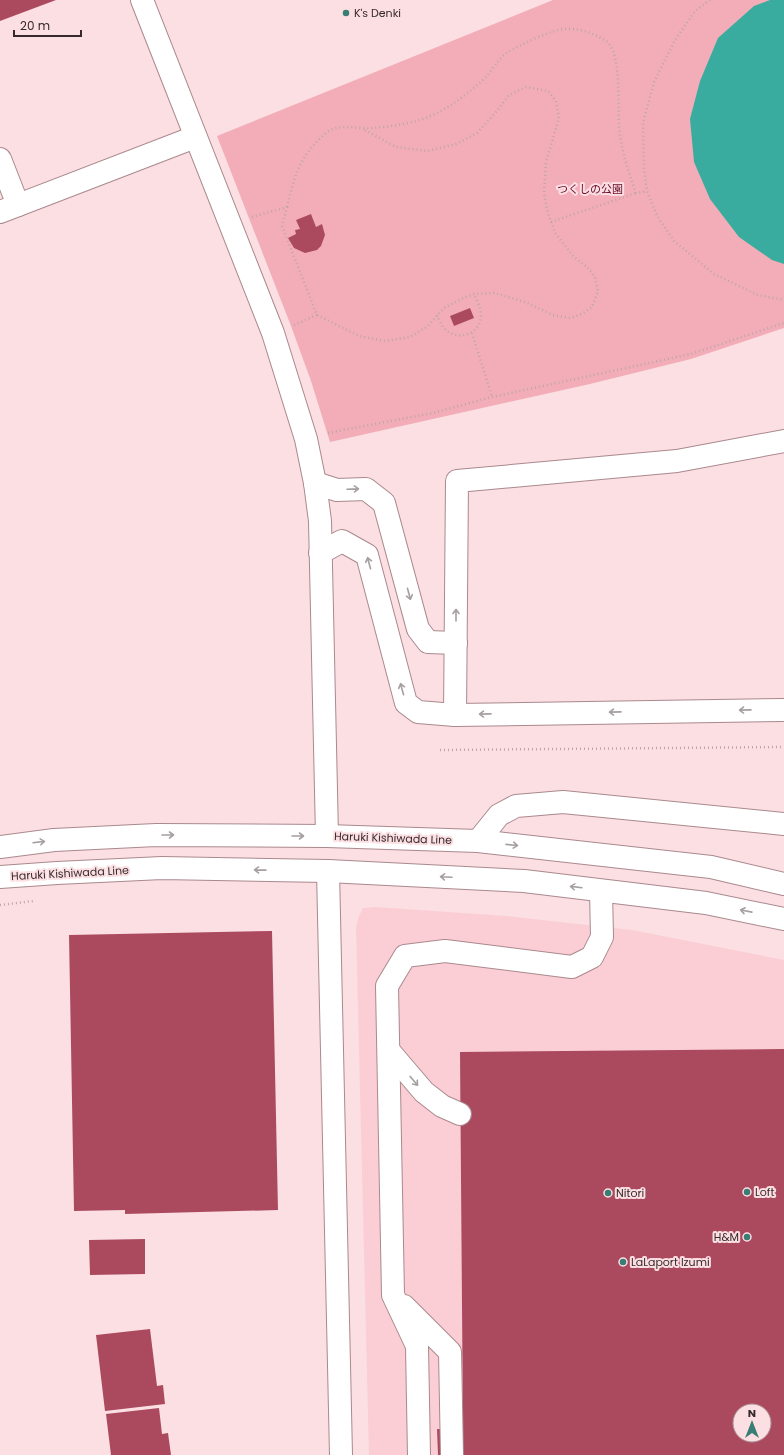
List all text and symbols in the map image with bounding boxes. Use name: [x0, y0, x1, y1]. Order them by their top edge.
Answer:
place label: K's Denki: [354, 5, 401, 21]
marker: K's Denki: [341, 8, 351, 18]
scale bar: [14, 12, 81, 38]
text: 20 m: [20, 17, 50, 34]
park label: つくしの公園: [557, 181, 623, 197]
one-way arrow: [346, 485, 359, 493]
one-way arrow: [365, 557, 372, 570]
one-way arrow: [406, 587, 413, 600]
one-way arrow: [452, 609, 460, 622]
one-way arrow: [398, 683, 405, 696]
one-way arrow: [739, 706, 752, 714]
one-way arrow: [609, 708, 622, 716]
one-way arrow: [479, 710, 492, 718]
street label: Haruki Kishiwada Line: [334, 828, 452, 848]
one-way arrow: [161, 831, 174, 839]
one-way arrow: [291, 832, 304, 840]
one-way arrow: [32, 838, 45, 846]
one-way arrow: [505, 841, 518, 849]
street label: Haruki Kishiwada Line: [11, 862, 129, 884]
one-way arrow: [254, 866, 267, 874]
one-way arrow: [440, 873, 453, 881]
one-way arrow: [569, 883, 582, 891]
one-way arrow: [740, 907, 753, 915]
one-way arrow: [410, 1075, 419, 1086]
place label: Loft: [755, 1184, 774, 1200]
place label: Nitori: [616, 1185, 645, 1201]
marker: Loft: [742, 1187, 752, 1197]
marker: Nitori: [603, 1188, 613, 1198]
place label: H&M: [714, 1229, 739, 1245]
marker: H&M: [742, 1232, 752, 1242]
place label: LaLaport Izumi: [631, 1254, 710, 1270]
marker: LaLaport Izumi: [618, 1257, 628, 1267]
north arrow: [732, 1403, 772, 1443]
text: N: [748, 1405, 756, 1421]

